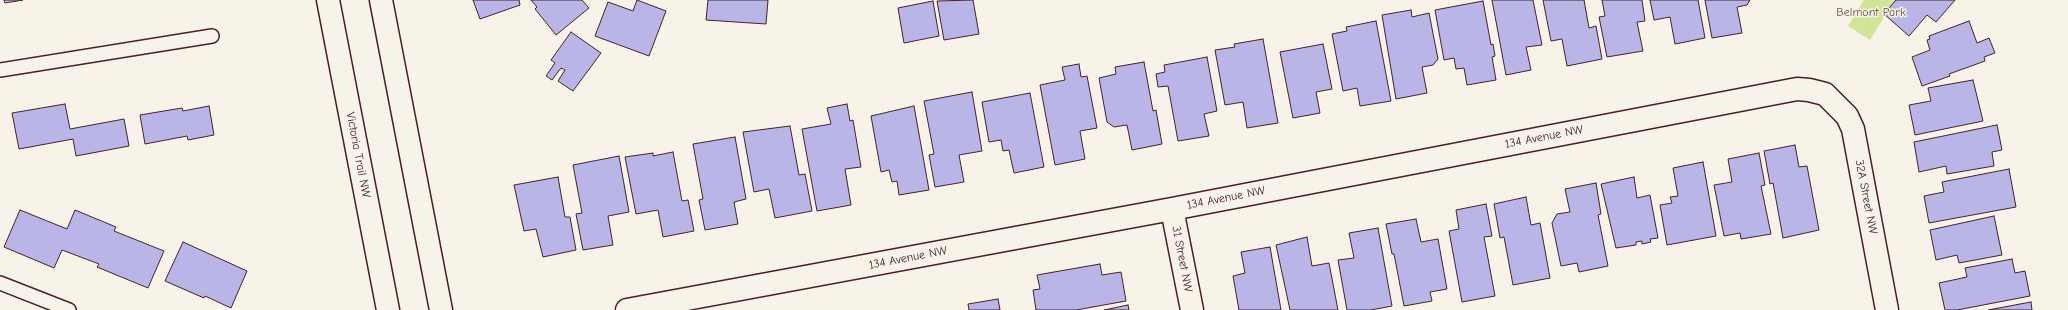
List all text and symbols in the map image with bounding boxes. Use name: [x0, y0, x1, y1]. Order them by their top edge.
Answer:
park label: Belmont Park: [1836, 6, 1906, 20]
street label: Victoria Trail NW: [343, 111, 373, 199]
street label: 134 Avenue NW: [1504, 122, 1584, 152]
street label: 32A Street NW: [1852, 158, 1880, 236]
street label: 134 Avenue NW: [1186, 183, 1266, 213]
street label: 31 Street NW: [1169, 225, 1195, 293]
street label: 134 Avenue NW: [868, 243, 948, 273]

